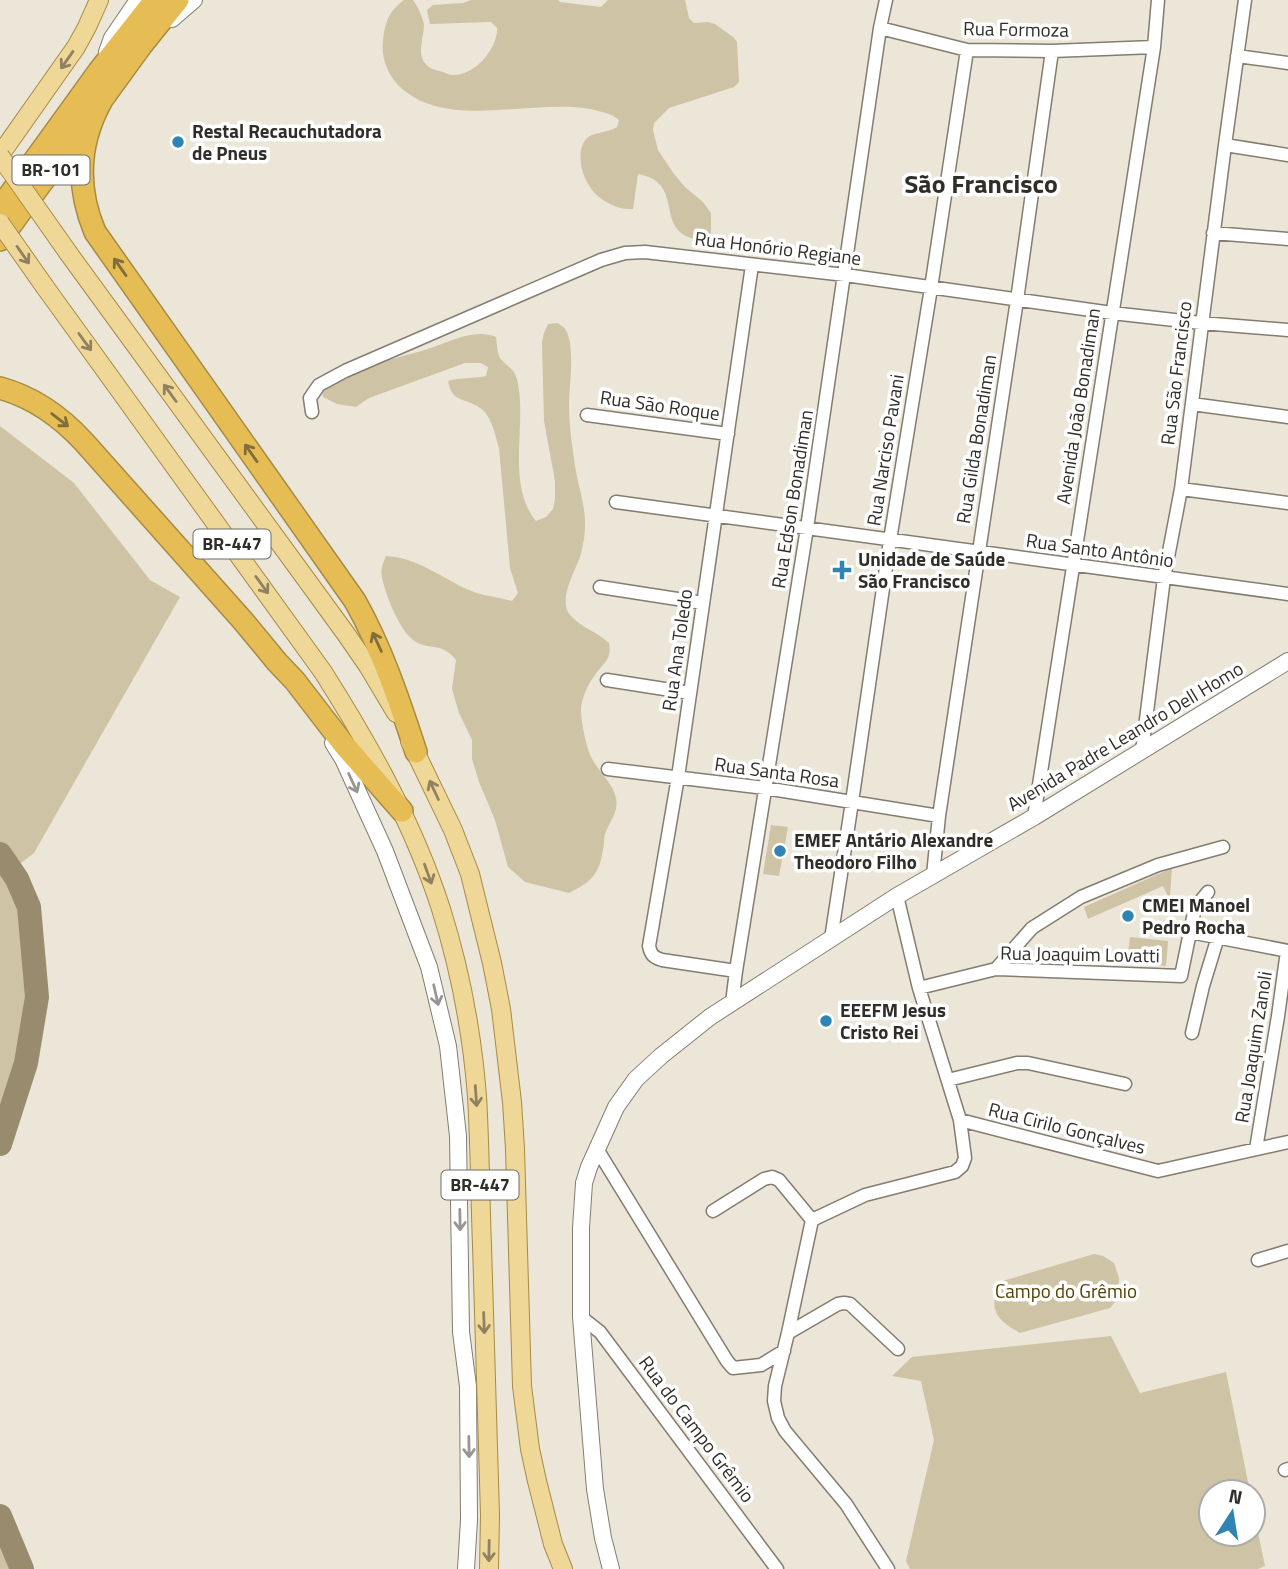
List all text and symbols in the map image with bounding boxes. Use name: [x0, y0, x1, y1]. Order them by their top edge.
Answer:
street label: Rua Formoza: [963, 13, 1070, 44]
one-way arrow: [60, 50, 74, 69]
place label: Restal Recauchutadora de Pneus: [192, 116, 382, 167]
marker: Restal Recauchutadora de Pneus: [170, 134, 186, 150]
road number: BR-101: [12, 155, 90, 184]
district label: São Francisco: [904, 164, 1058, 203]
street label: Rua Honório Regiane: [693, 223, 863, 272]
one-way arrow: [15, 245, 30, 264]
one-way arrow: [113, 258, 127, 277]
street label: Rua São Francisco: [1152, 299, 1199, 447]
street label: Avenida João Bonadiman: [1048, 306, 1107, 506]
one-way arrow: [78, 332, 92, 351]
street label: Rua Gilda Bonadiman: [948, 352, 1003, 525]
street label: Rua Narciso Pavani: [858, 372, 911, 528]
street label: Rua São Roque: [598, 382, 722, 427]
one-way arrow: [163, 384, 177, 403]
street label: Rua Edson Bonadiman: [763, 408, 820, 590]
one-way arrow: [50, 412, 69, 427]
one-way arrow: [244, 444, 258, 463]
street label: Rua Santo Antônio: [1024, 525, 1176, 574]
road number: BR-447: [194, 530, 270, 558]
place label: Unidade de Saúde São Francisco: [858, 544, 1005, 595]
marker: Unidade de Saúde São Francisco: [832, 560, 852, 580]
one-way arrow: [254, 576, 269, 595]
street label: Rua Ana Toledo: [654, 587, 699, 713]
one-way arrow: [369, 632, 383, 653]
street label: Avenida Padre Leandro Dell Homo: [1001, 653, 1248, 818]
street label: Rua Santa Rosa: [713, 748, 842, 795]
one-way arrow: [347, 772, 361, 793]
one-way arrow: [427, 780, 441, 801]
place label: EMEF Antário Alexandre Theodoro Filho: [794, 825, 993, 876]
marker: EMEF Antário Alexandre Theodoro Filho: [772, 843, 788, 859]
one-way arrow: [423, 863, 436, 885]
place label: CMEI Manoel Pedro Rocha: [1142, 890, 1250, 941]
marker: CMEI Manoel Pedro Rocha: [1120, 908, 1136, 924]
street label: Rua Joaquim Lovatti: [1000, 938, 1160, 969]
street label: Rua Joaquim Zanoli: [1226, 969, 1279, 1125]
one-way arrow: [429, 983, 443, 1006]
place label: EEEFM Jesus Cristo Rei: [840, 995, 946, 1046]
marker: EEEFM Jesus Cristo Rei: [818, 1013, 834, 1029]
one-way arrow: [470, 1084, 483, 1107]
street label: Rua Cirilo Gonçalves: [986, 1094, 1149, 1161]
road number: BR-447: [442, 1170, 518, 1200]
one-way arrow: [453, 1208, 467, 1231]
park label: Campo do Grêmio: [995, 1276, 1137, 1305]
one-way arrow: [478, 1311, 491, 1334]
street label: Rua do Campo Grêmio: [632, 1349, 762, 1508]
one-way arrow: [462, 1435, 475, 1458]
north arrow: [1197, 1478, 1267, 1548]
text: N: [1226, 1480, 1245, 1511]
one-way arrow: [482, 1539, 496, 1562]

